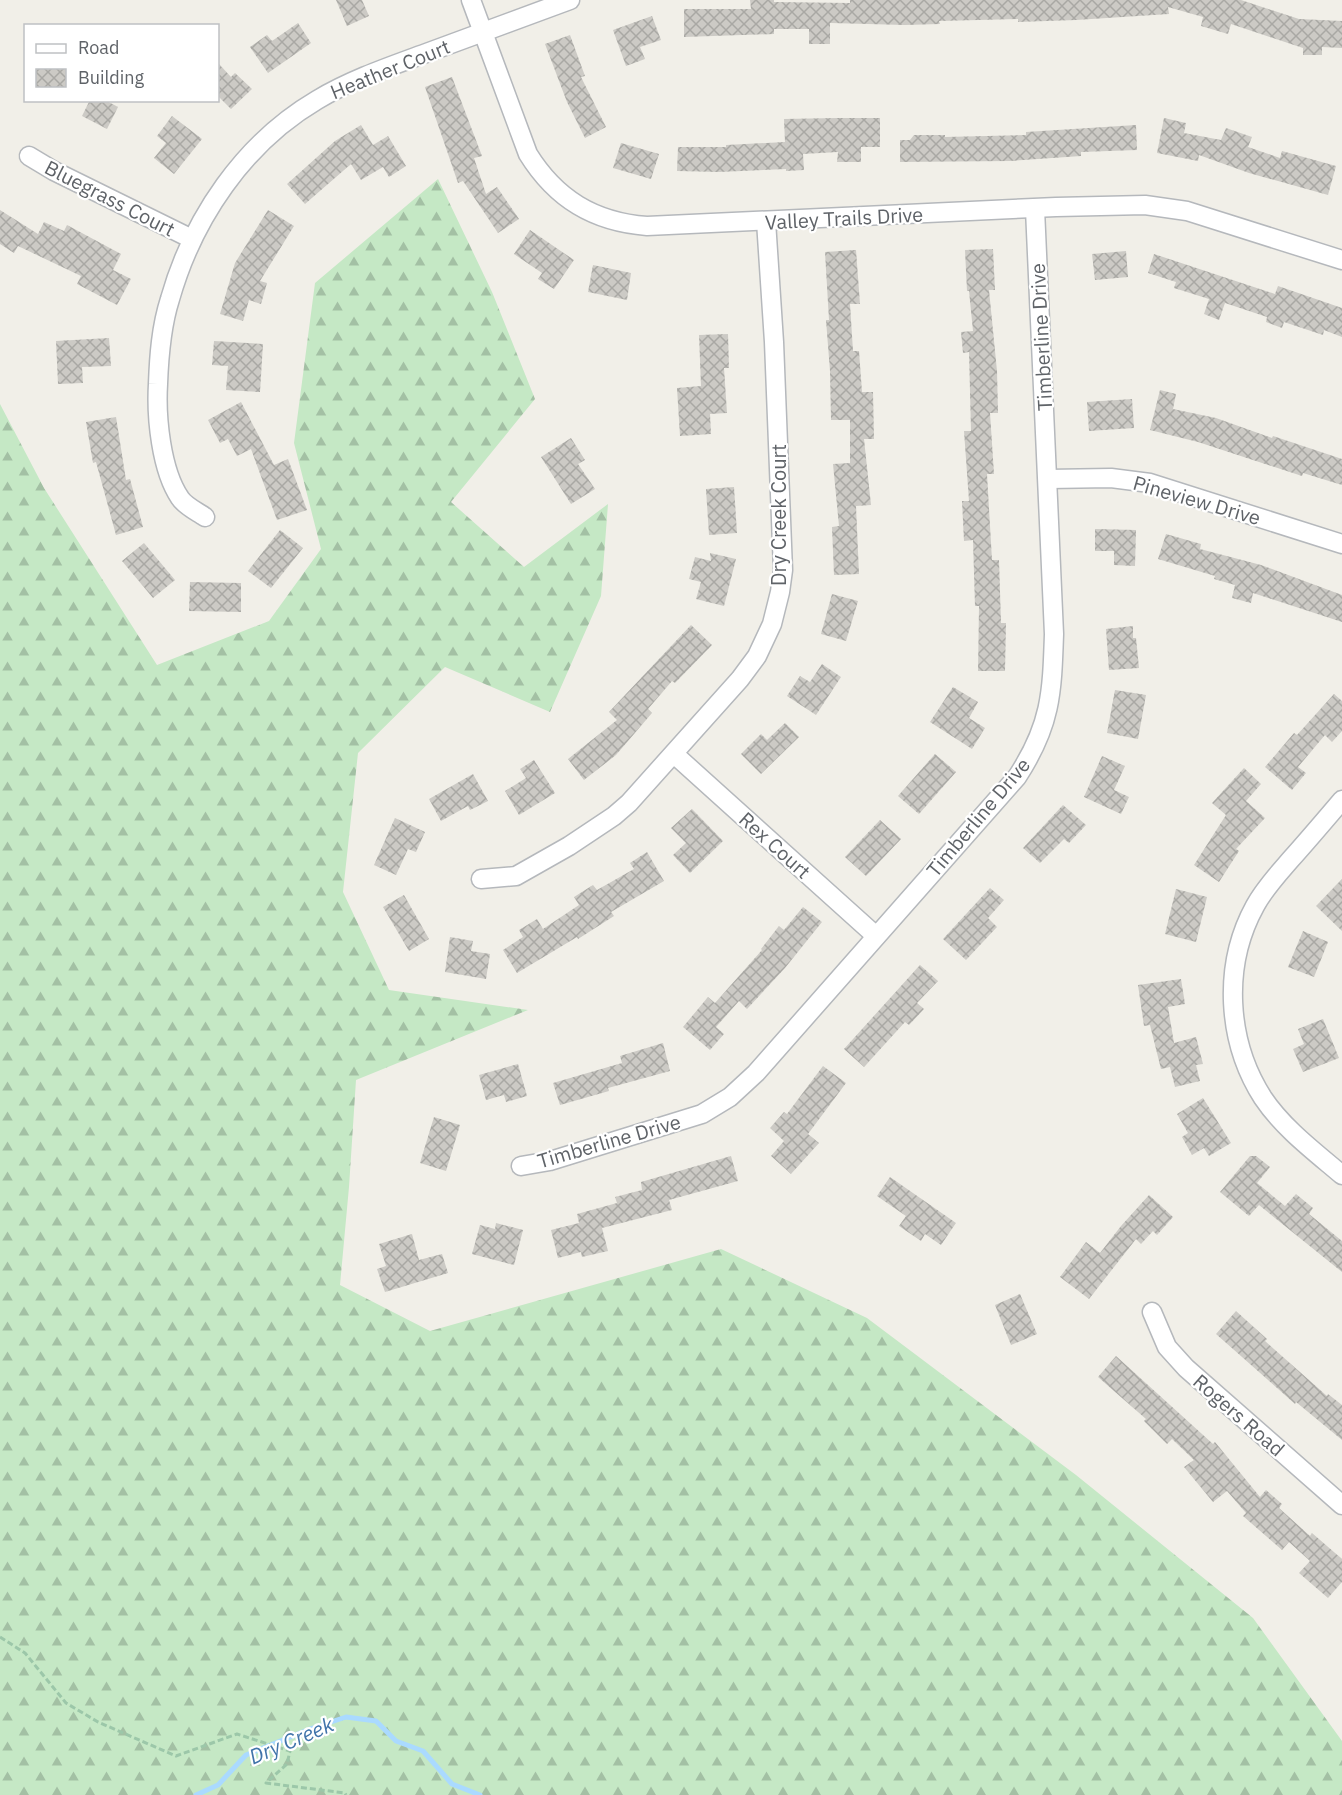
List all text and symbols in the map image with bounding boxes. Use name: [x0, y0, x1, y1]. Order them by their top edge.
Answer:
legend: [24, 24, 219, 102]
street label: Heather Court: [326, 33, 454, 105]
text: Road: [78, 36, 119, 59]
text: Building: [78, 66, 145, 89]
street label: Bluegrass Court: [40, 154, 180, 242]
street label: Valley Trails Drive: [764, 200, 924, 236]
street label: Timberline Drive: [1024, 263, 1058, 411]
street label: Dry Creek Court: [765, 444, 792, 586]
street label: Pineview Drive: [1130, 469, 1264, 531]
street label: Timberline Drive: [920, 752, 1036, 882]
street label: Rex Court: [733, 806, 817, 884]
street label: Timberline Drive: [534, 1108, 684, 1174]
street label: Rogers Road: [1188, 1368, 1290, 1462]
water label: Dry Creek: [244, 1709, 339, 1770]

